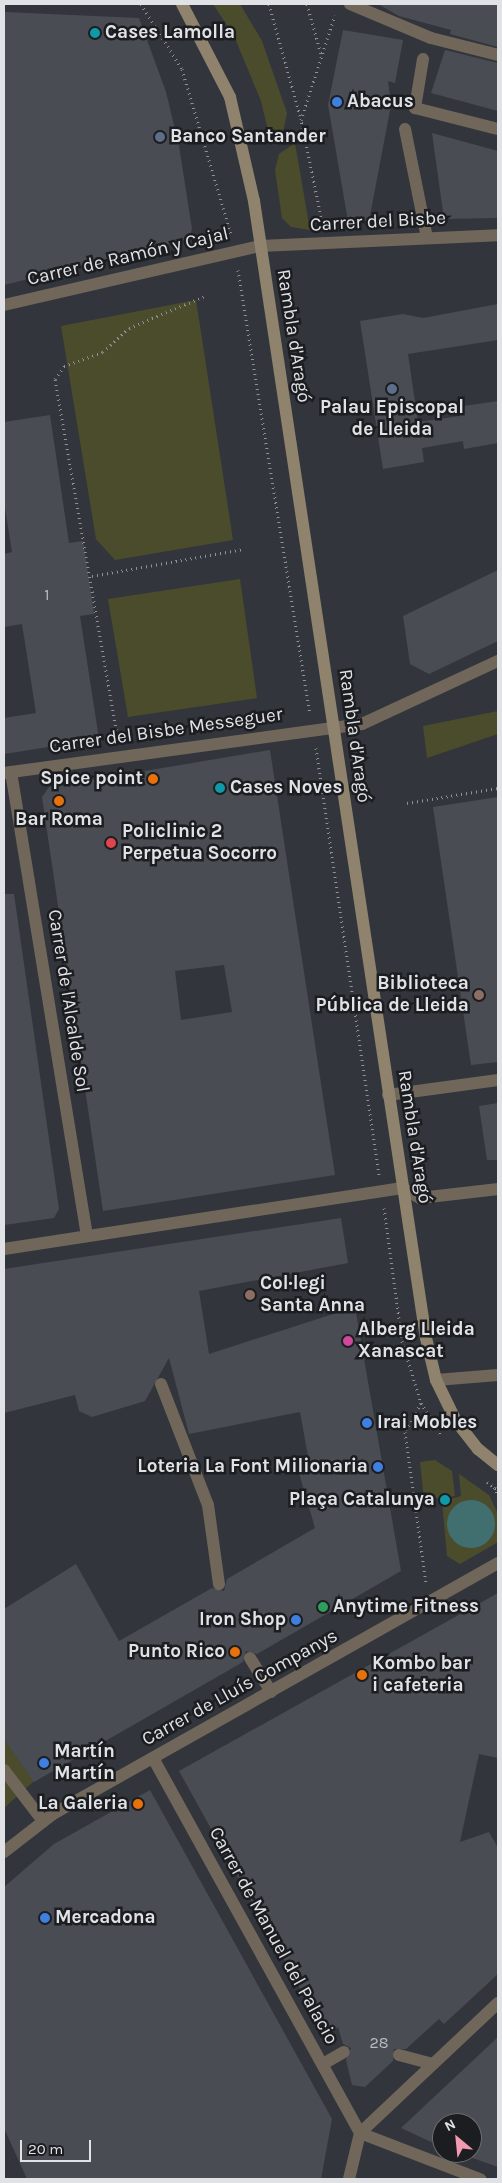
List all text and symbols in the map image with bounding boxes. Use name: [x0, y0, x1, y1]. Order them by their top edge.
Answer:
place label: Cases Lamolla: [105, 22, 235, 44]
marker: Cases Lamolla: [89, 27, 101, 39]
place label: Abacus: [347, 91, 414, 113]
marker: Abacus: [331, 96, 343, 108]
place label: Banco Santander: [170, 126, 326, 148]
marker: Banco Santander: [154, 131, 166, 143]
street label: Carrer del Bisbe: [309, 207, 447, 237]
street label: Carrer de Ramón y Cajal: [25, 223, 231, 291]
street label: Rambla d'Aragó: [271, 268, 315, 404]
marker: Palau Episcopal de Lleida: [386, 383, 398, 395]
place label: Palau Episcopal de Lleida: [320, 397, 464, 441]
house number: 1: [44, 585, 50, 605]
street label: Rambla d'Aragó: [333, 668, 375, 804]
street label: Carrer del Bisbe Messeguer: [48, 703, 284, 759]
place label: Spice point: [40, 768, 143, 790]
marker: Spice point: [147, 773, 159, 785]
place label: Cases Noves: [230, 777, 342, 799]
marker: Cases Noves: [214, 782, 226, 794]
marker: Bar Roma: [53, 795, 65, 807]
place label: Bar Roma: [15, 809, 103, 831]
place label: Policlinic 2 Perpetua Socorro: [122, 821, 277, 865]
marker: Policlinic 2 Perpetua Socorro: [104, 836, 118, 850]
street label: Carrer de l'Alcalde Sol: [42, 908, 94, 1094]
place label: Biblioteca Pública de Lleida: [316, 973, 469, 1017]
marker: Biblioteca Pública de Lleida: [473, 989, 485, 1001]
street label: Rambla d'Aragó: [392, 1069, 436, 1205]
place label: Col·legi Santa Anna: [260, 1273, 365, 1317]
marker: Col·legi Santa Anna: [244, 1289, 256, 1301]
place label: Alberg Lleida Xanascat: [358, 1319, 475, 1363]
marker: Alberg Lleida Xanascat: [342, 1335, 354, 1347]
place label: Irai Mobles: [377, 1412, 477, 1434]
marker: Irai Mobles: [361, 1417, 373, 1429]
place label: Loteria La Font Milionaria: [137, 1456, 368, 1478]
marker: Loteria La Font Milionaria: [372, 1461, 384, 1473]
place label: Plaça Catalunya: [289, 1489, 435, 1511]
marker: Plaça Catalunya: [439, 1494, 451, 1506]
place label: Anytime Fitness: [333, 1596, 479, 1618]
marker: Anytime Fitness: [317, 1601, 329, 1613]
place label: Iron Shop: [199, 1609, 286, 1631]
marker: Iron Shop: [290, 1614, 302, 1626]
street label: Carrer de Lluís Companys: [138, 1625, 342, 1751]
place label: Punto Rico: [128, 1641, 225, 1663]
marker: Punto Rico: [229, 1646, 241, 1658]
place label: Kombo bar i cafeteria: [372, 1653, 471, 1697]
marker: Kombo bar i cafeteria: [356, 1669, 368, 1681]
place label: Martín Martín: [54, 1741, 115, 1785]
marker: Martín Martín: [38, 1757, 50, 1769]
place label: La Galeria: [38, 1793, 128, 1815]
marker: La Galeria: [132, 1798, 144, 1810]
street label: Carrer de Manuel del Palacio: [204, 1823, 342, 2049]
place label: Mercadona: [55, 1907, 156, 1929]
marker: Mercadona: [39, 1912, 51, 1924]
house number: 28: [369, 2033, 389, 2053]
north arrow: [432, 2113, 482, 2163]
text: N: [442, 2115, 459, 2135]
scale bar: [22, 2130, 94, 2162]
text: 20 m: [28, 2140, 63, 2158]

